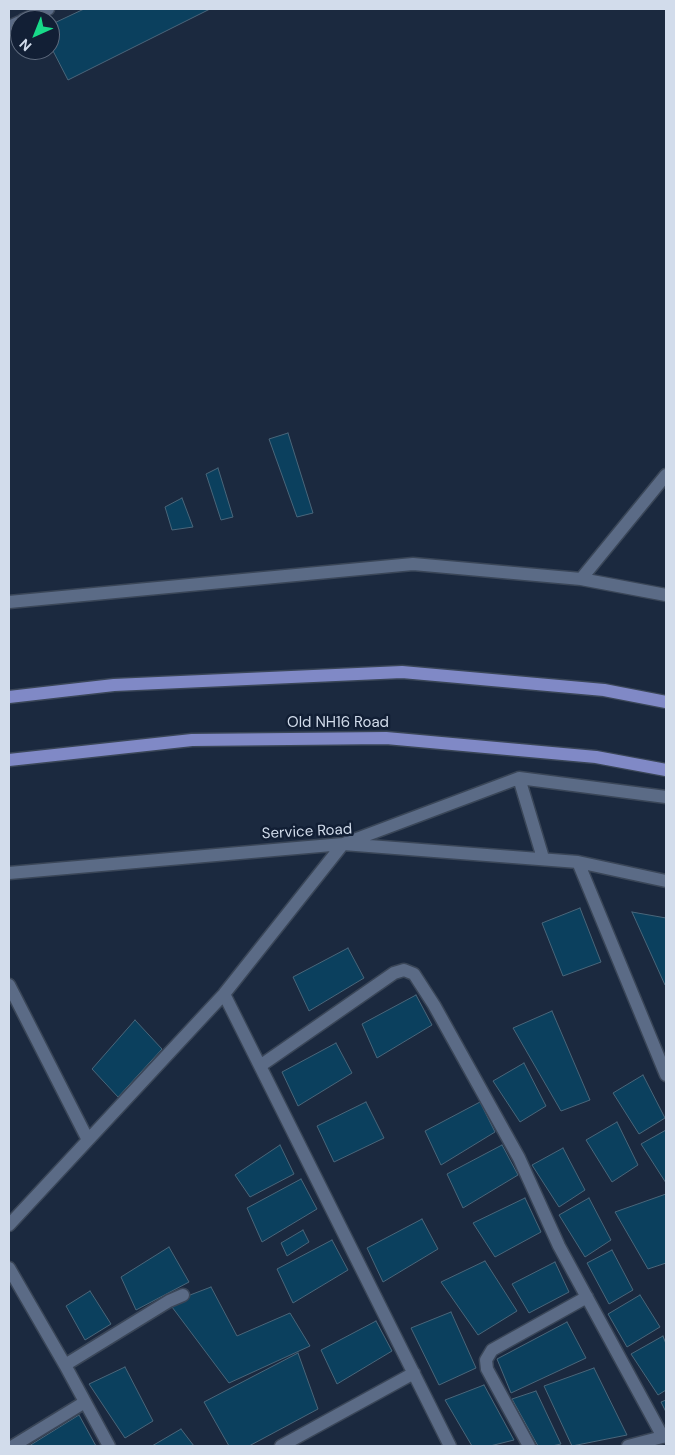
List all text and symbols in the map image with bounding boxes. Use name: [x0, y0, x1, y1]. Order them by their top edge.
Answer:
north arrow: [10, 10, 60, 60]
text: N: [15, 35, 35, 55]
street label: Old NH16 Road: [287, 714, 389, 732]
street label: Service Road: [261, 821, 353, 843]

